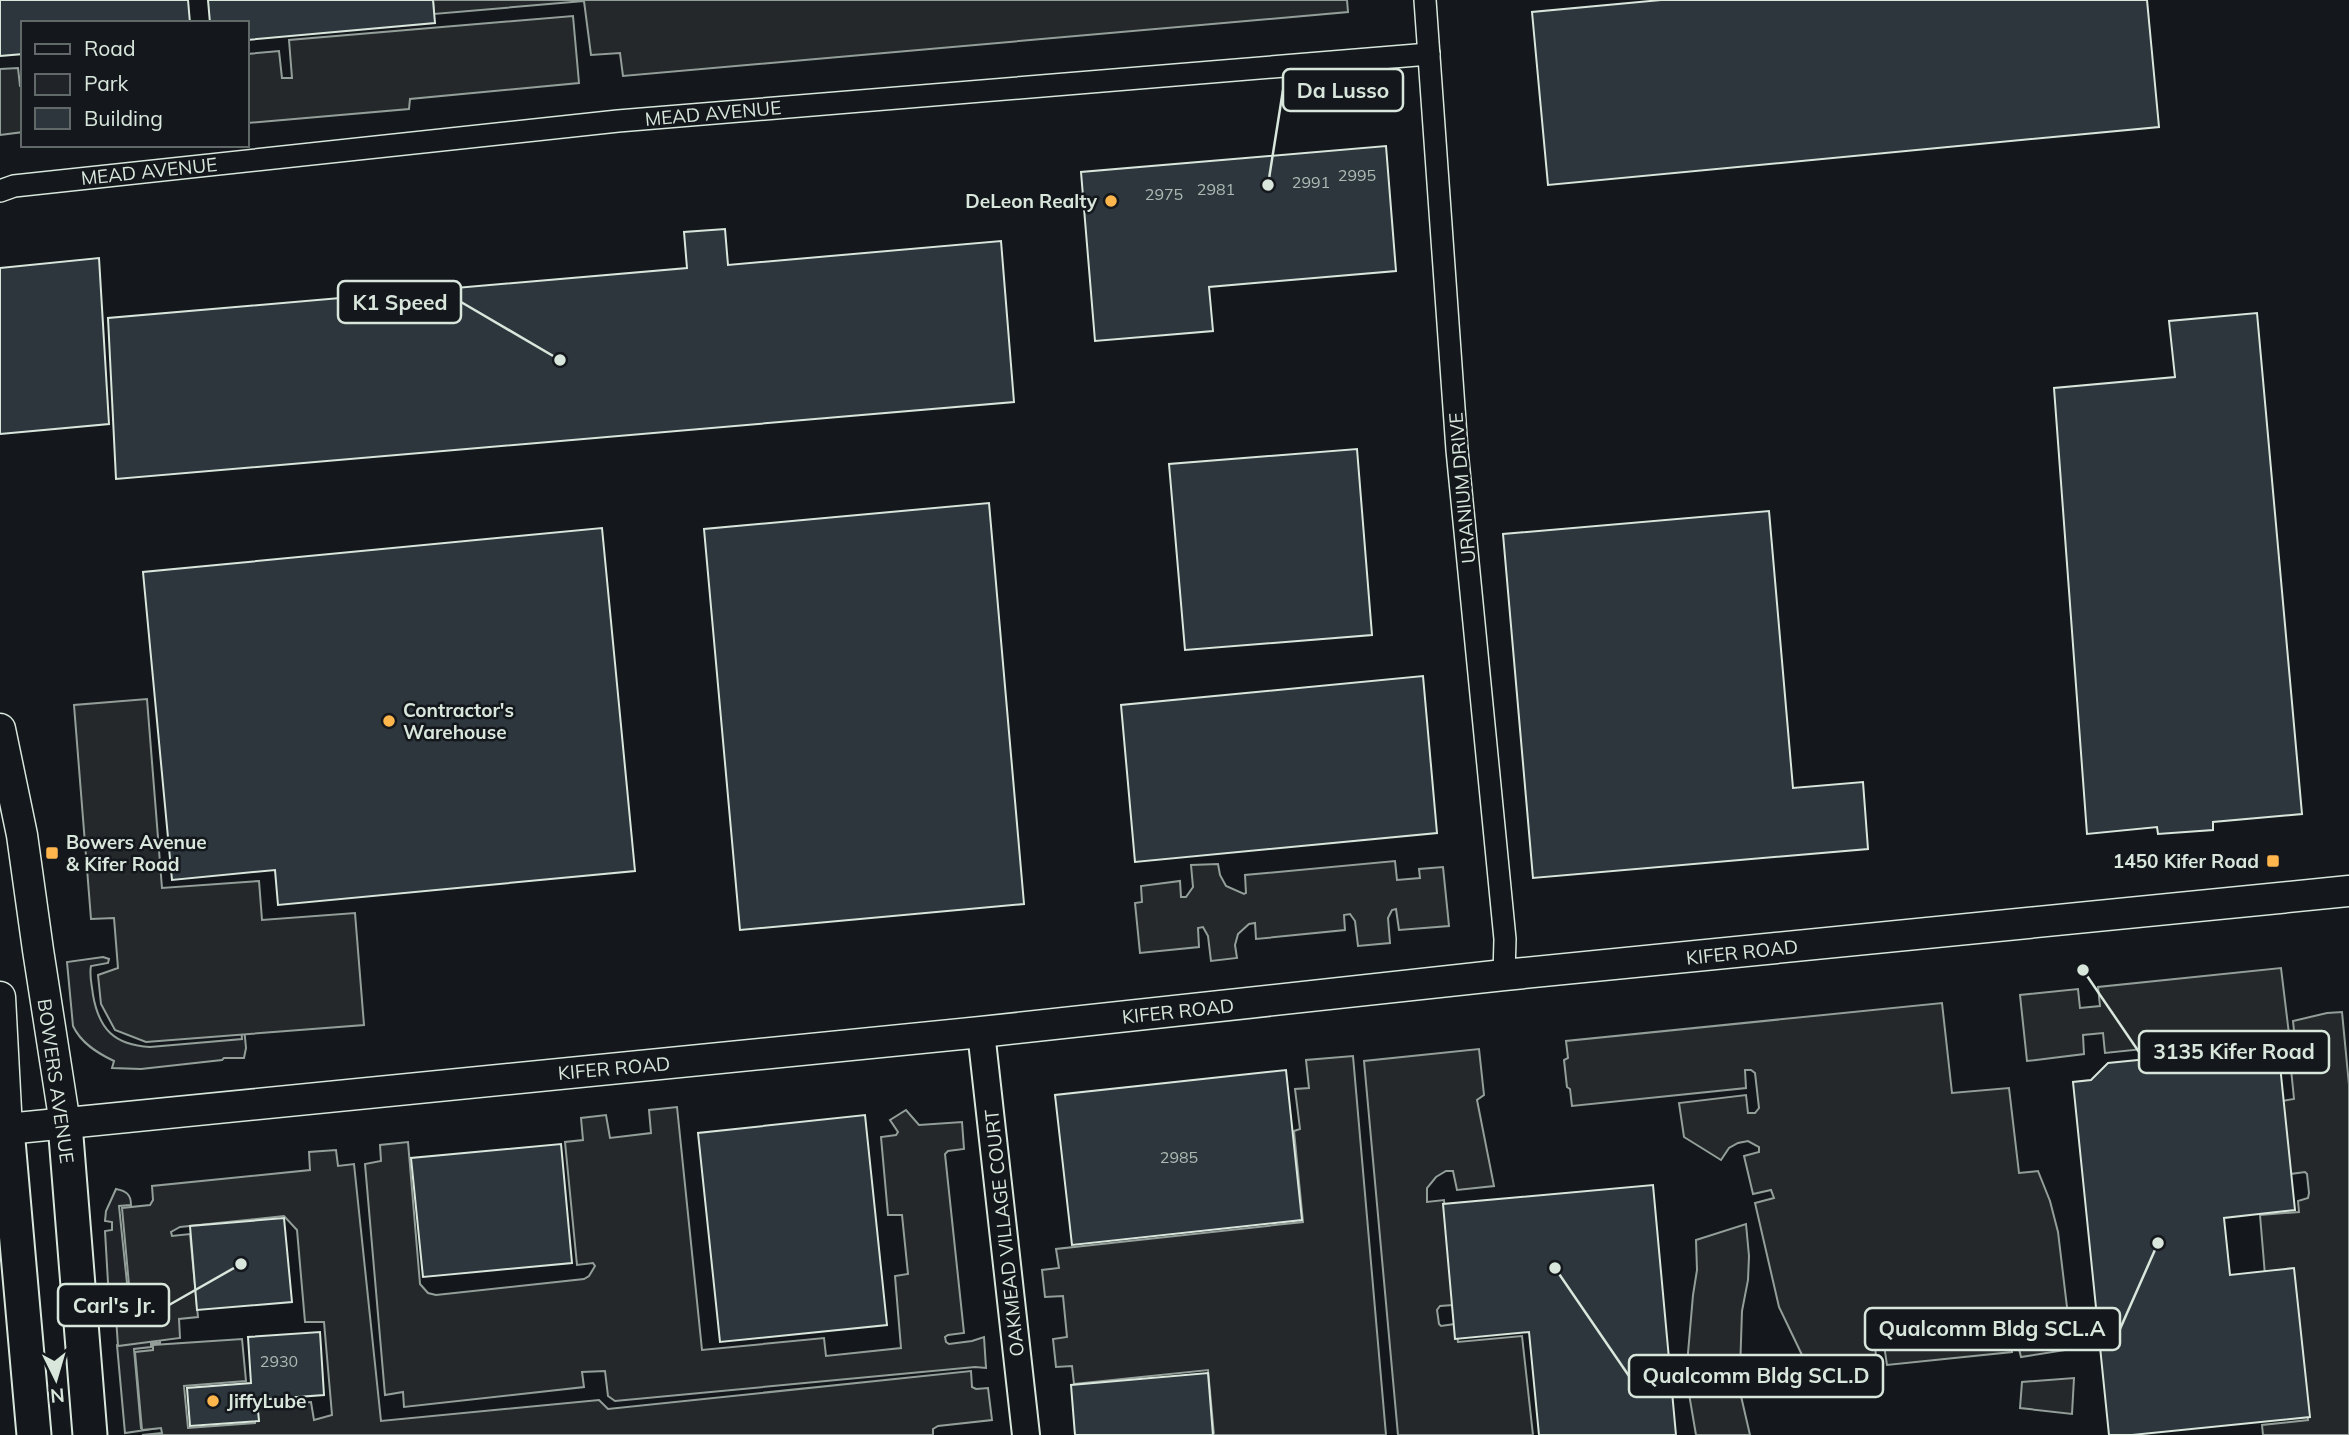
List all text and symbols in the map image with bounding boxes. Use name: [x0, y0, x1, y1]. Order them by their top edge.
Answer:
legend: [21, 21, 248, 147]
text: Road: [84, 35, 135, 61]
callout: Da Lusso: [1283, 69, 1403, 111]
text: Park: [84, 70, 128, 96]
text: Da Lusso: [1297, 77, 1389, 103]
street label: MEAD AVENUE: [644, 95, 782, 131]
text: Building: [84, 105, 163, 131]
street label: MEAD AVENUE: [80, 152, 218, 190]
house number: 2995: [1338, 165, 1376, 185]
house number: 2991: [1292, 172, 1330, 192]
house number: 2981: [1197, 179, 1235, 199]
house number: 2975: [1145, 184, 1183, 204]
place label: DeLeon Realty: [965, 189, 1098, 213]
marker: DeLeon Realty: [1103, 193, 1119, 209]
callout: K1 Speed: [338, 281, 461, 323]
text: K1 Speed: [353, 289, 447, 315]
street label: URANIUM DRIVE: [1443, 411, 1481, 565]
place label: Contractor's Warehouse: [403, 698, 514, 744]
marker: Contractor's Warehouse: [381, 713, 397, 729]
place label: Bowers Avenue & Kifer Road: [66, 830, 207, 876]
marker: Bowers Avenue & Kifer Road: [44, 845, 60, 861]
place label: 1450 Kifer Road: [2113, 849, 2259, 873]
marker: 1450 Kifer Road: [2265, 853, 2281, 869]
street label: KIFER ROAD: [1685, 934, 1799, 970]
street label: KIFER ROAD: [1121, 993, 1235, 1029]
street label: BOWERS AVENUE: [33, 997, 79, 1165]
callout: 3135 Kifer Road: [2139, 1031, 2329, 1073]
text: 3135 Kifer Road: [2153, 1038, 2315, 1064]
street label: KIFER ROAD: [557, 1051, 671, 1085]
street label: OAKMEAD VILLAGE COURT: [979, 1108, 1029, 1358]
house number: 2985: [1160, 1147, 1198, 1167]
callout: Carl's Jr.: [58, 1284, 169, 1326]
text: Carl's Jr.: [73, 1292, 155, 1318]
callout: Qualcomm Bldg SCL.A: [1865, 1308, 2120, 1350]
text: Qualcomm Bldg SCL.A: [1878, 1315, 2106, 1341]
north arrow: [21, 1344, 91, 1414]
house number: 2930: [260, 1351, 298, 1371]
callout: Qualcomm Bldg SCL.D: [1629, 1355, 1883, 1397]
text: Qualcomm Bldg SCL.D: [1643, 1362, 1869, 1388]
text: N: [49, 1383, 66, 1409]
place label: JiffyLube: [227, 1389, 306, 1413]
marker: JiffyLube: [205, 1393, 221, 1409]

